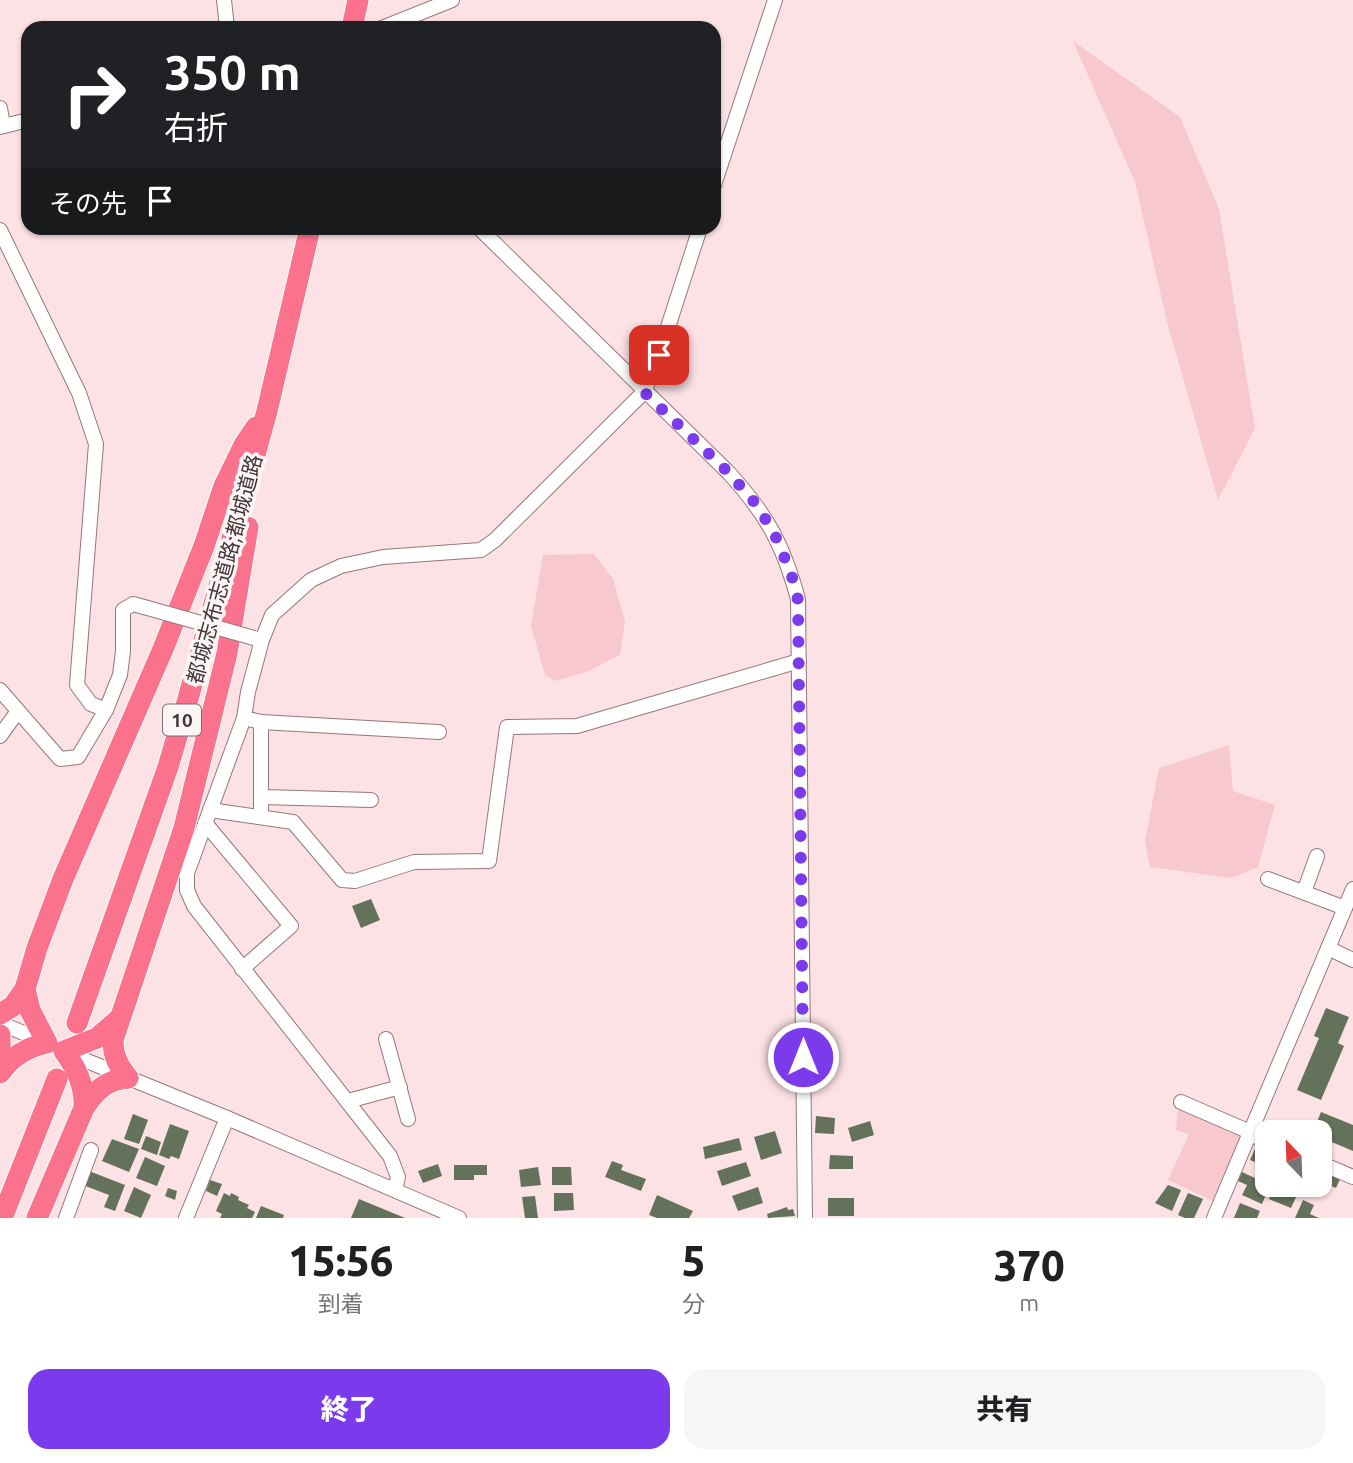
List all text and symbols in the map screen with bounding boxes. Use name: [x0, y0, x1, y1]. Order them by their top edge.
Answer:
text: 350 m: [164, 44, 301, 99]
icon: right: [49, 49, 140, 140]
text: 右折: [164, 109, 228, 145]
icon: arrive: [141, 182, 179, 220]
text: その先: [49, 189, 127, 218]
pin: [629, 325, 689, 385]
icon: arrive: [640, 336, 678, 374]
street label: 都城志布志道路;都城道路: [182, 452, 266, 686]
road number: 10: [163, 705, 201, 736]
position arrow: [766, 1020, 840, 1094]
north arrow: [1255, 1120, 1332, 1197]
map controls: [1255, 1120, 1332, 1197]
text: 15:56: [288, 1237, 393, 1284]
text: 5: [682, 1237, 705, 1284]
text: 370: [994, 1242, 1065, 1289]
text: m: [1019, 1290, 1039, 1315]
text: 到着: [318, 1291, 364, 1316]
text: 分: [682, 1291, 705, 1316]
button: 終了: [28, 1369, 670, 1449]
button: 共有: [684, 1369, 1325, 1449]

